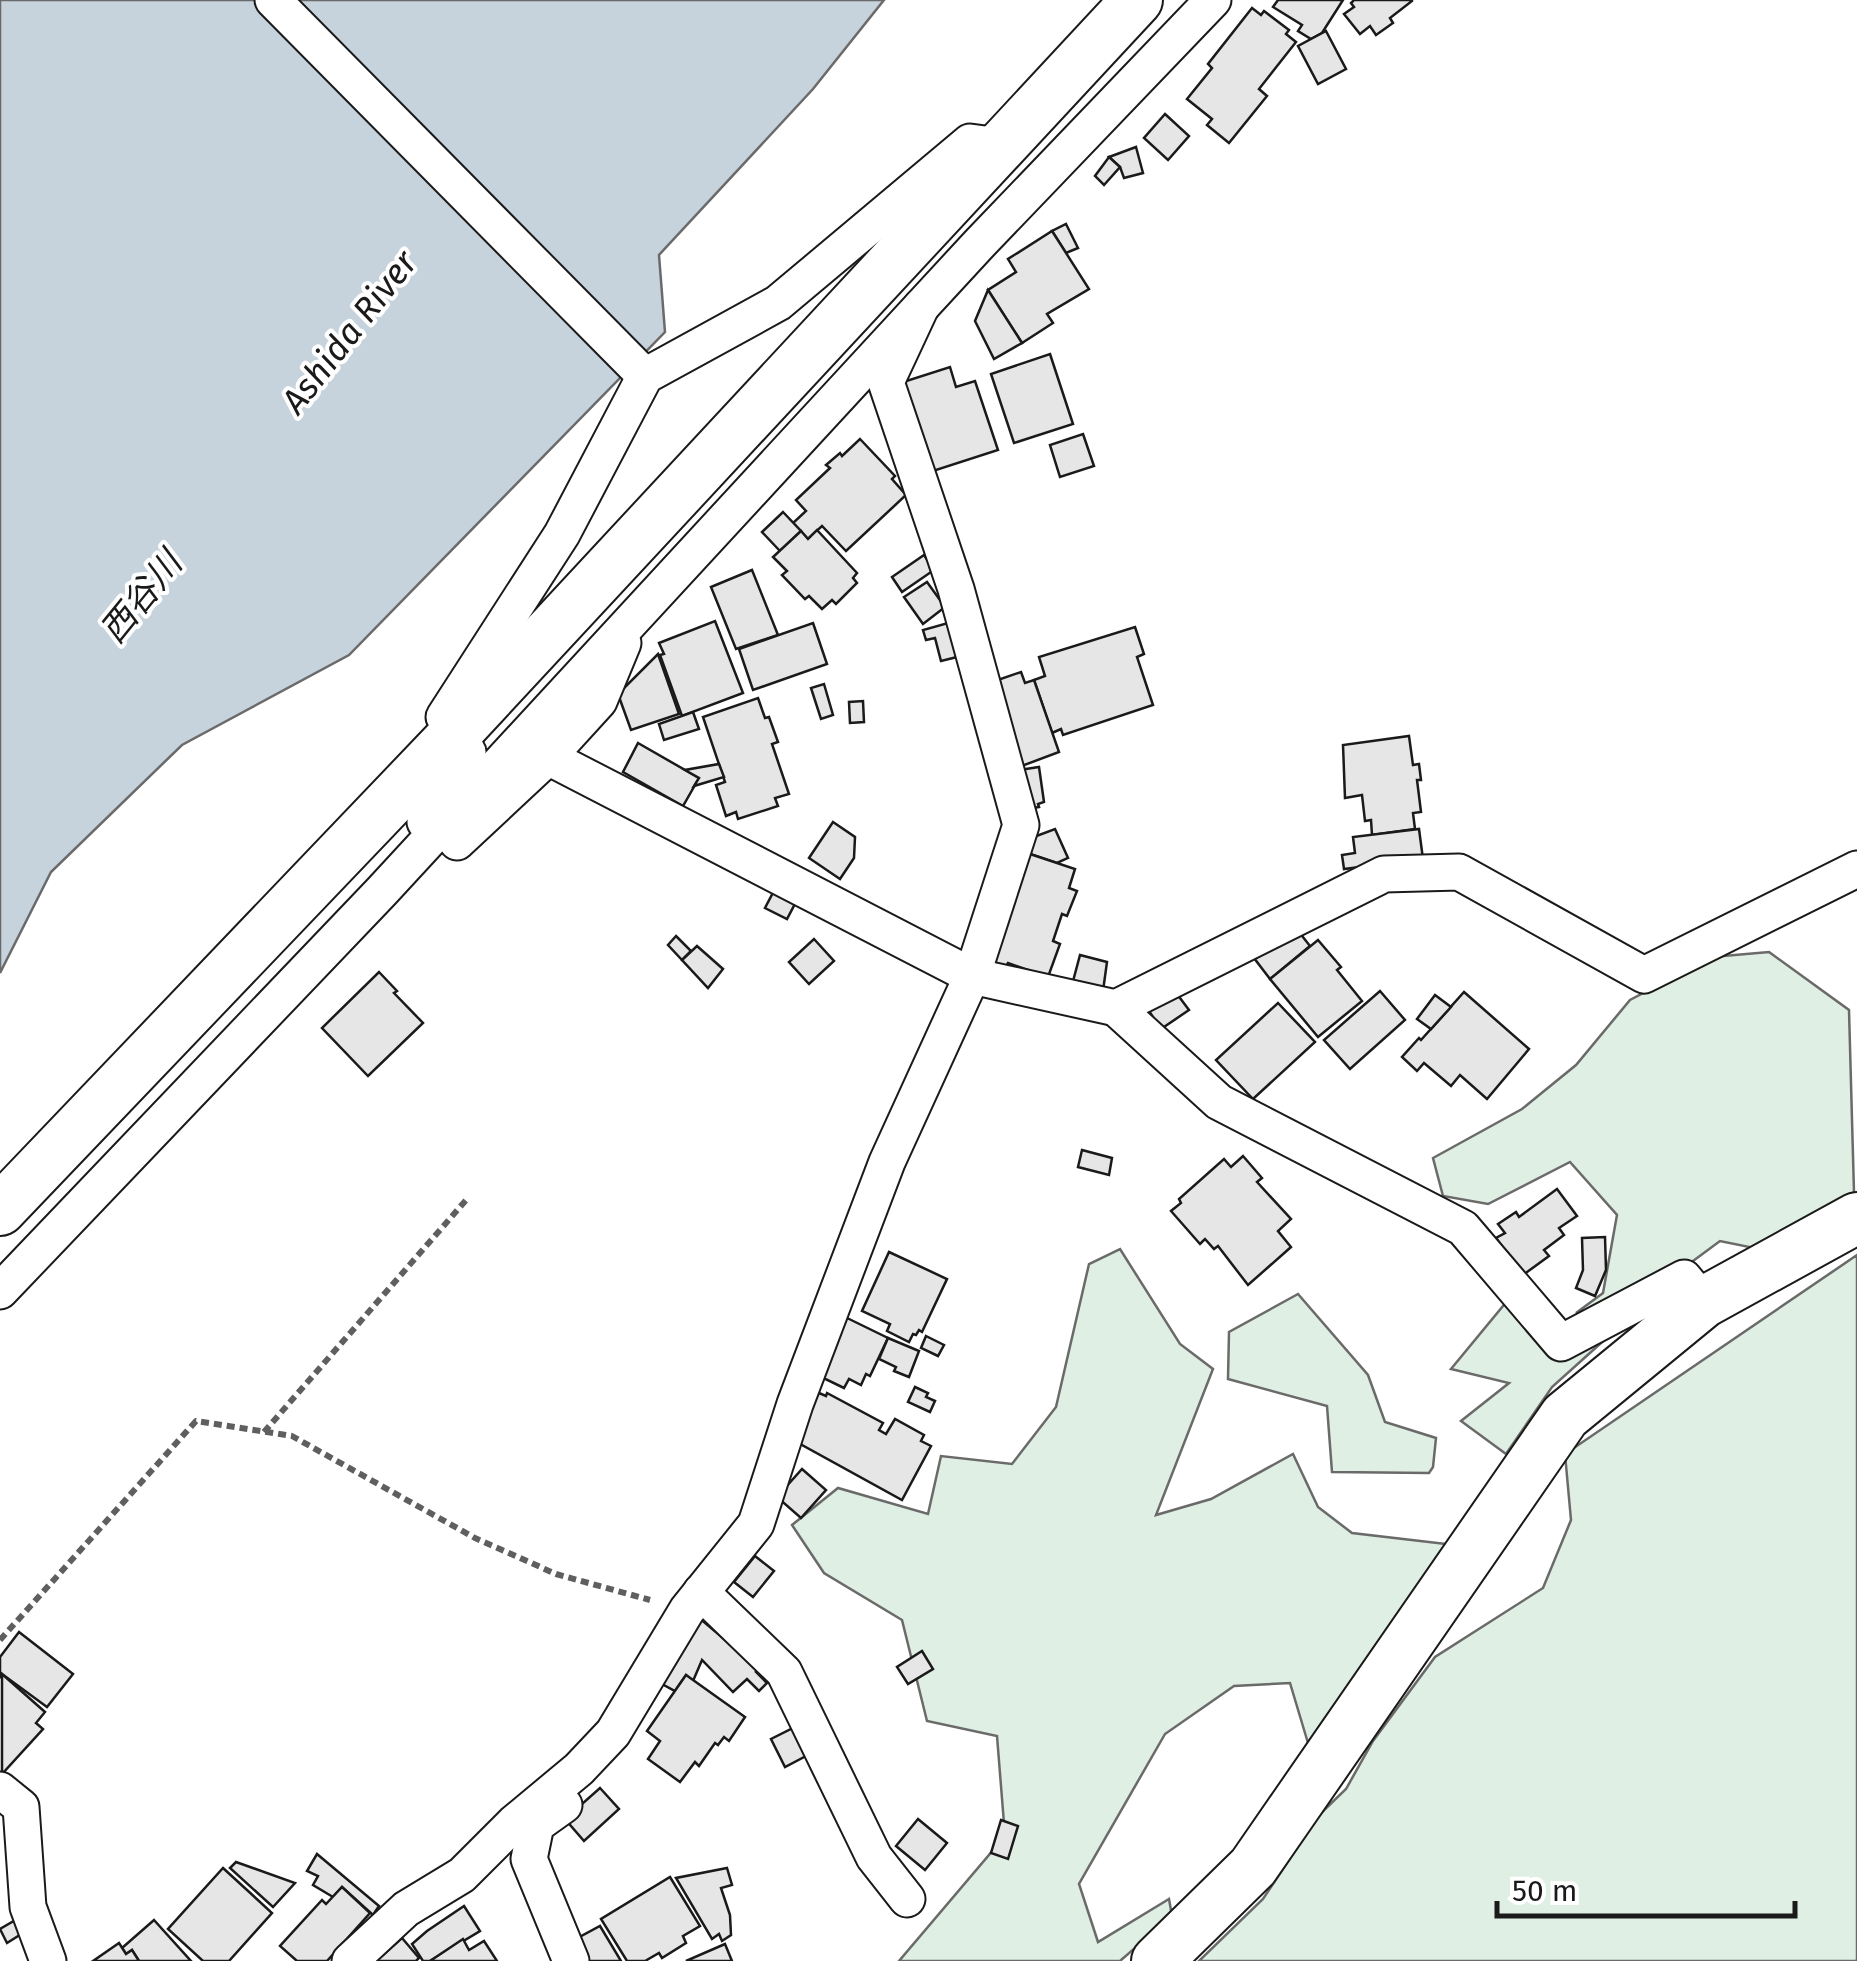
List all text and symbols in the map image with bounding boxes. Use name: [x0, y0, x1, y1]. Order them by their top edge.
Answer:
water label: Ashida River: [271, 241, 426, 423]
water label: 西谷川: [92, 540, 193, 651]
scale bar: [1497, 1856, 1794, 1918]
text: 50 m: [1512, 1873, 1577, 1909]

